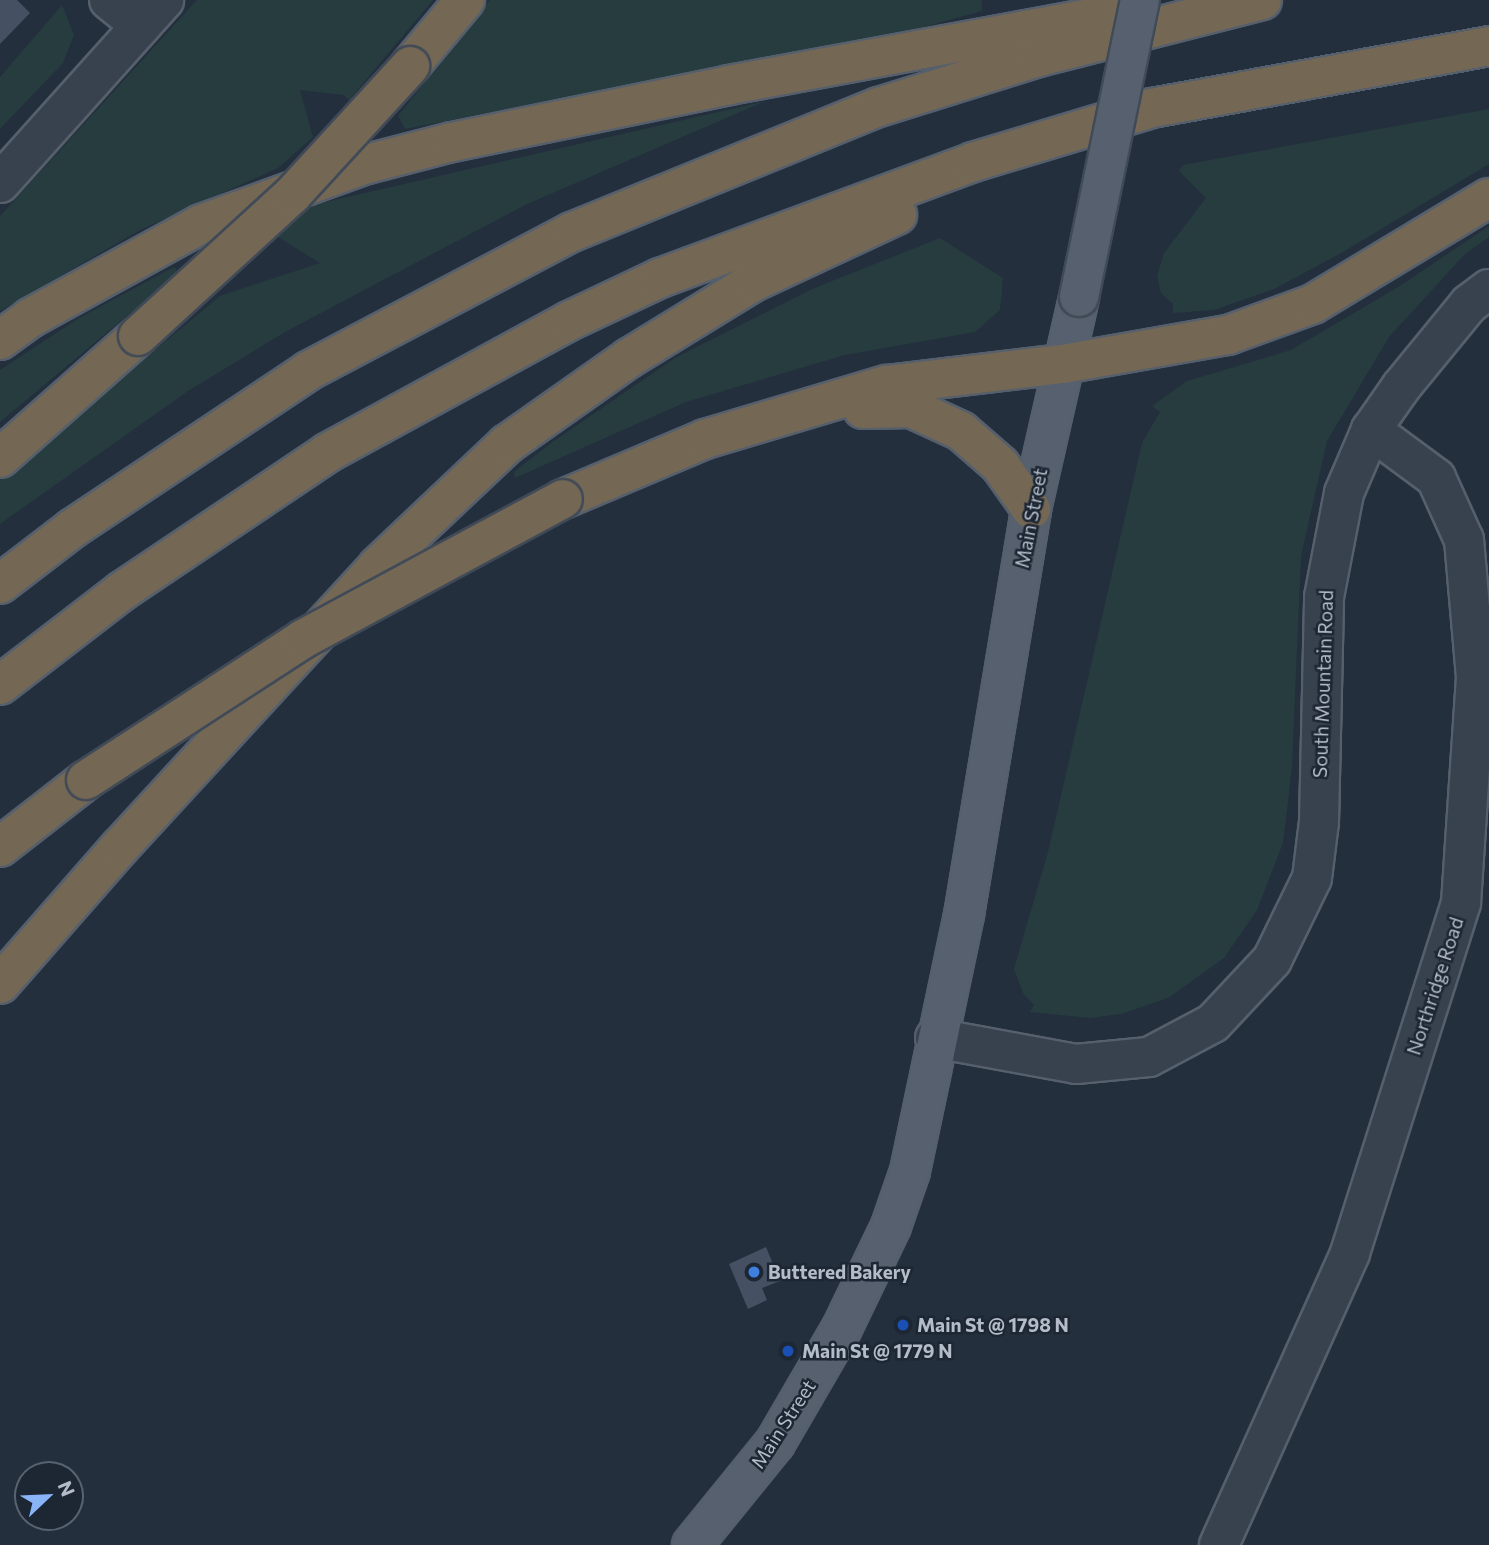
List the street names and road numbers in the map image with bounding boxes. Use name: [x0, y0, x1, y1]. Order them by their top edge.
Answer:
street label: Main Street: [1010, 466, 1052, 570]
street label: South Mountain Road: [1308, 590, 1338, 778]
street label: Northridge Road: [1402, 914, 1468, 1058]
street label: Main Street: [746, 1375, 820, 1473]

